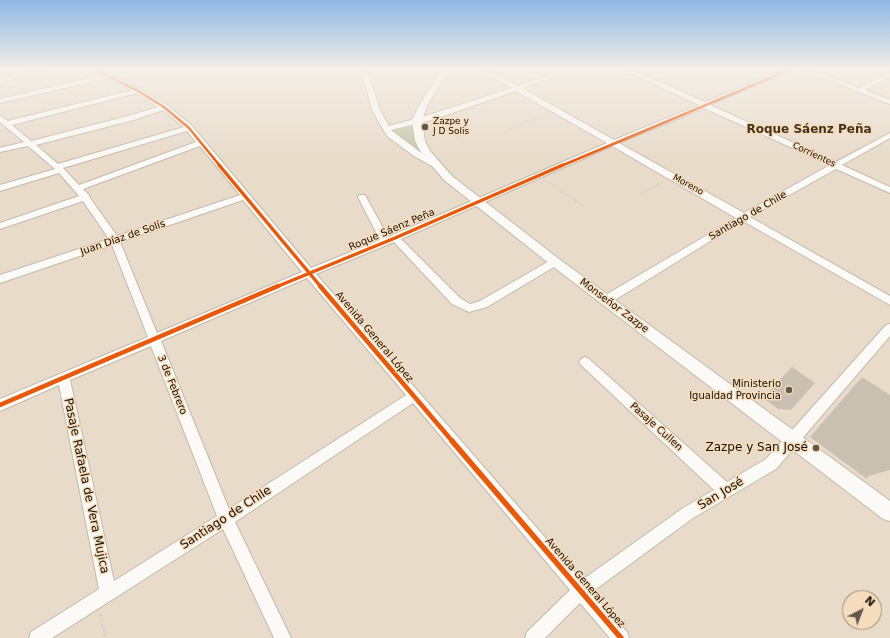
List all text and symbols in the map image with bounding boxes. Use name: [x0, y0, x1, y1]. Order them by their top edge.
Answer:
place label: Zazpe y J D Solis: [433, 117, 469, 138]
marker: Zazpe y J D Solis: [420, 122, 430, 132]
district label: Roque Sáenz Peña: [746, 123, 872, 137]
street label: Corrientes: [791, 140, 837, 170]
street label: Moreno: [671, 172, 705, 198]
street label: Santiago de Chile: [707, 189, 789, 243]
street label: Roque Sáenz Peña: [347, 206, 437, 254]
street label: Juan Díaz de Solís: [79, 218, 167, 258]
street label: Monseñor Zazpe: [577, 276, 651, 336]
street label: Avenida General López: [332, 289, 416, 385]
street label: 3 de Febrero: [155, 354, 189, 416]
place label: Ministerio Igualdad Provincia: [689, 378, 781, 402]
marker: Ministerio Igualdad Provincia: [784, 385, 794, 395]
street label: Pasaje Rafaela de Vera Mujica: [60, 397, 112, 575]
street label: Pasaje Cullen: [627, 400, 685, 454]
place label: Zazpe y San José: [705, 441, 808, 455]
marker: Zazpe y San José: [811, 443, 821, 453]
street label: San José: [695, 475, 747, 513]
street label: Santiago de Chile: [178, 483, 274, 553]
street label: Avenida General López: [543, 536, 627, 630]
north arrow: [842, 590, 882, 630]
text: N: [862, 594, 877, 609]

